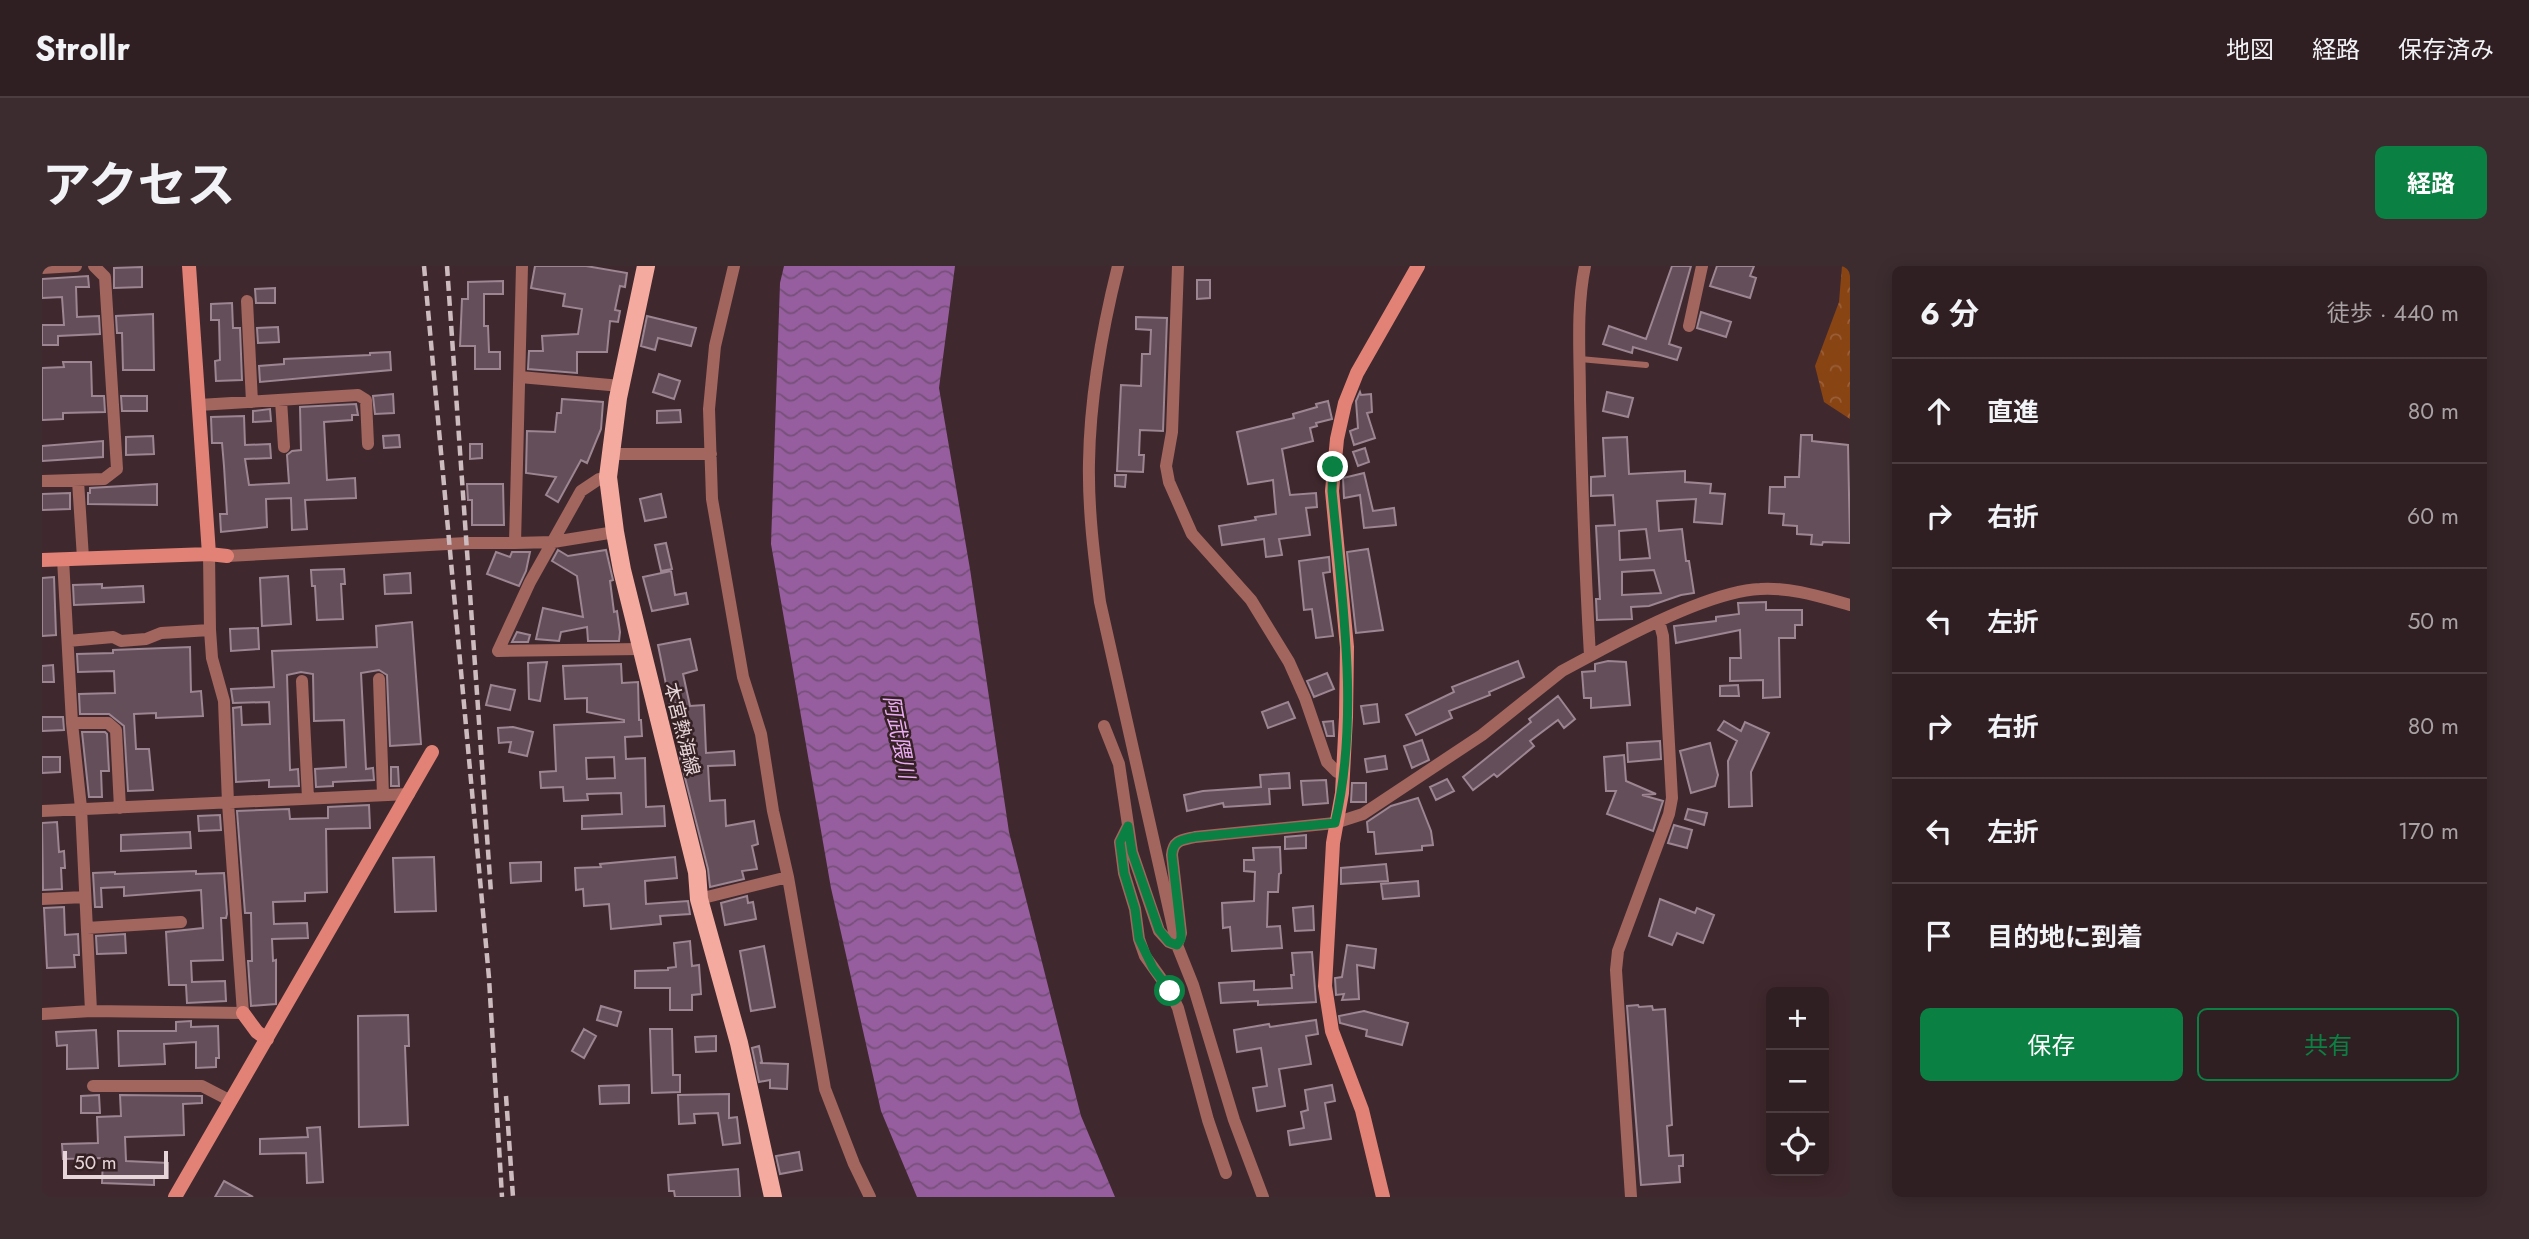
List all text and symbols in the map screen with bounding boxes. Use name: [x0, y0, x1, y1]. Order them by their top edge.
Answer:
text: Strollr: [35, 25, 130, 72]
text: 地図: [2226, 32, 2274, 67]
text: 経路: [2312, 32, 2360, 67]
text: 保存済み: [2398, 32, 2494, 67]
button: 経路: [2375, 146, 2487, 219]
text: アクセス: [42, 150, 236, 220]
text: 6 分: [1920, 292, 1979, 335]
text: 徒歩 · 440 m: [2327, 296, 2459, 330]
icon: ahead: [1920, 392, 1958, 430]
text: 直進: [1987, 393, 2039, 431]
text: 80 m: [2408, 394, 2459, 428]
route end: [1317, 451, 1348, 482]
icon: right: [1920, 497, 1958, 535]
text: 右折: [1987, 498, 2039, 536]
text: 60 m: [2407, 499, 2459, 533]
icon: left: [1920, 602, 1958, 640]
text: 左折: [1987, 603, 2039, 641]
text: 50 m: [2407, 604, 2459, 638]
street label: 本宮熱海線: [657, 680, 707, 778]
water label: 阿武隈川: [876, 693, 922, 783]
icon: right: [1920, 707, 1958, 745]
text: 右折: [1987, 708, 2039, 746]
text: 80 m: [2408, 709, 2459, 743]
icon: left: [1920, 812, 1958, 850]
text: 左折: [1987, 813, 2039, 851]
text: 170 m: [2398, 814, 2459, 848]
icon: arrive: [1920, 917, 1958, 955]
text: 目的地に到着: [1987, 918, 2143, 956]
route start: [1154, 975, 1185, 1006]
map controls: [1766, 987, 1829, 1176]
button: +: [1766, 987, 1829, 1050]
button: 保存: [1920, 1008, 2183, 1081]
button: 共有: [2197, 1008, 2459, 1081]
button: −: [1766, 1050, 1829, 1113]
button: locate: [1766, 1113, 1829, 1176]
scale bar: [63, 1148, 168, 1180]
text: 50 m: [74, 1149, 117, 1176]

